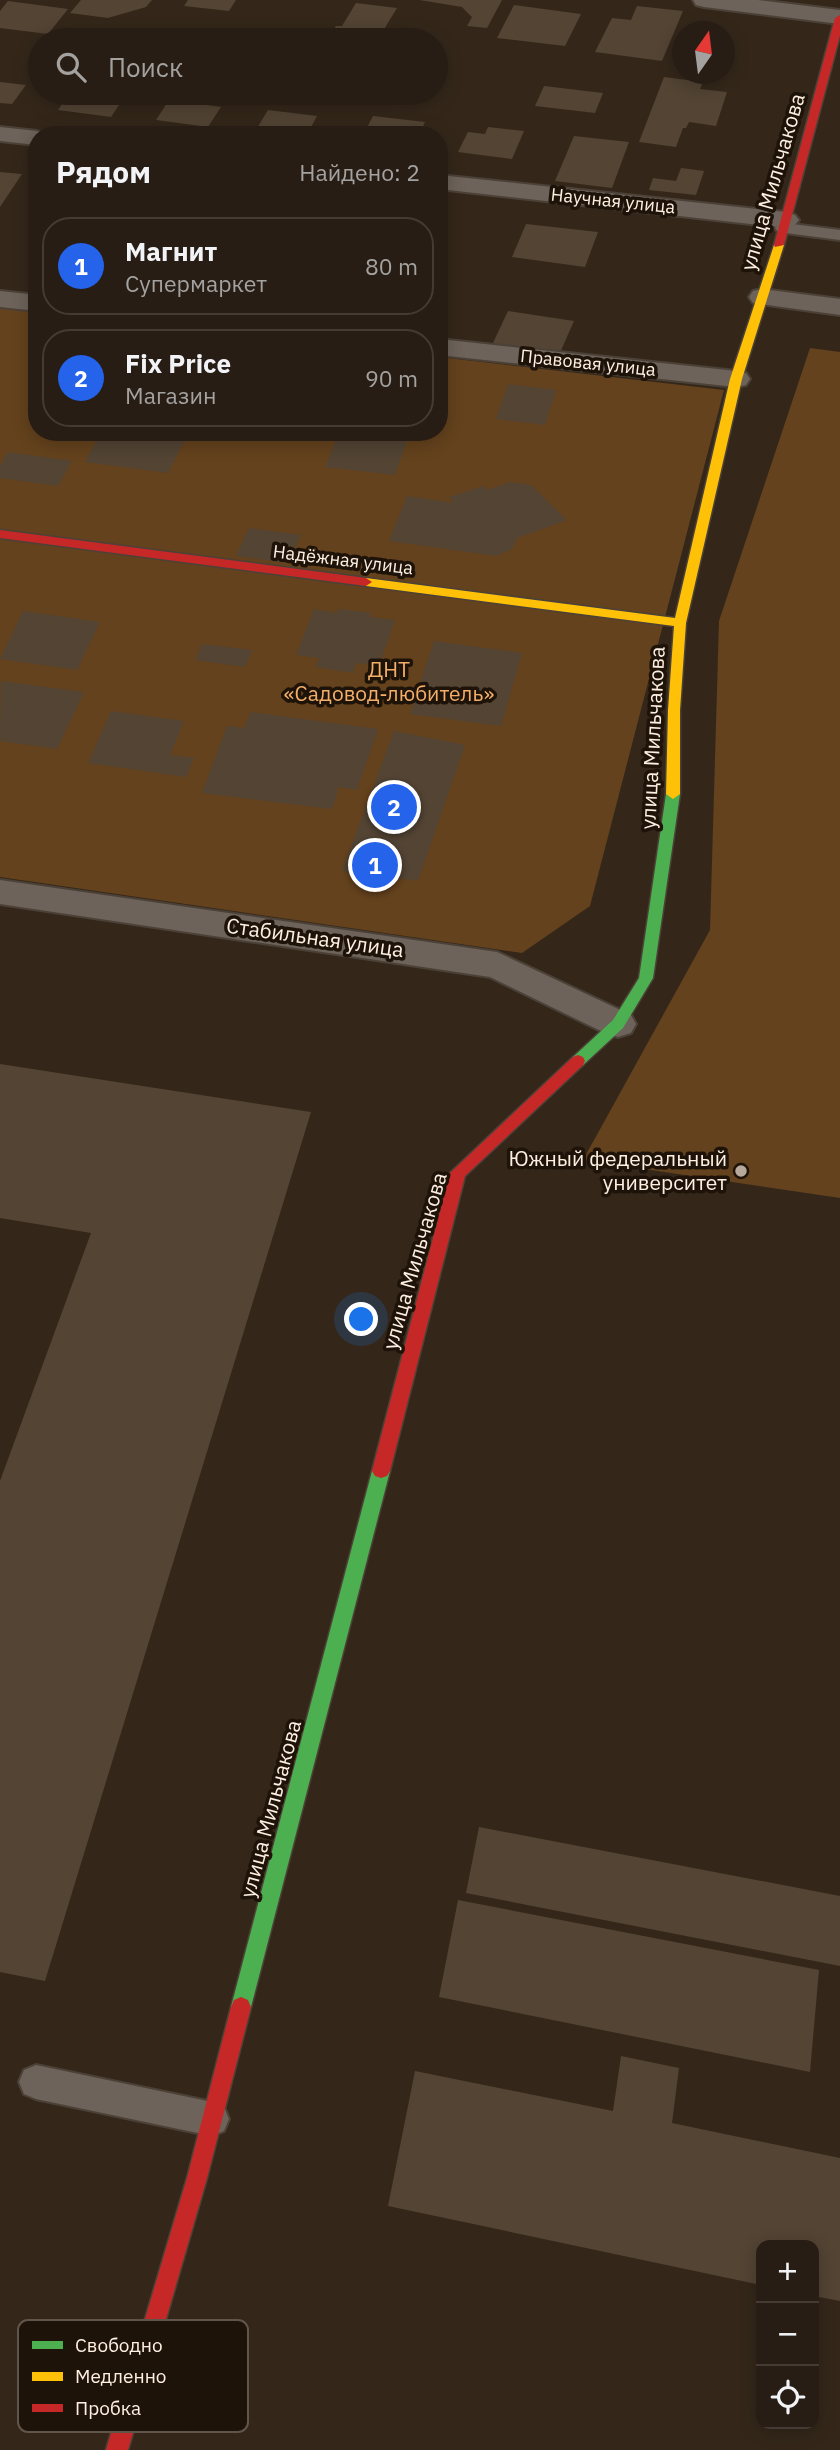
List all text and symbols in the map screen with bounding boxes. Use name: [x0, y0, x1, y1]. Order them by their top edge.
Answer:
north arrow: [672, 21, 735, 84]
search box: [28, 28, 448, 105]
icon: search: [52, 48, 90, 86]
text: Поиск: [108, 50, 183, 84]
street label: улица Мильчакова: [733, 90, 811, 274]
text: Рядом: [56, 152, 151, 191]
text: Найдено: 2: [299, 157, 420, 187]
street label: Научная улица: [550, 183, 677, 219]
text: Магнит: [125, 234, 217, 268]
text: 1: [74, 251, 88, 281]
text: 80 m: [365, 251, 418, 281]
text: Супермаркет: [125, 268, 267, 298]
street label: Правовая улица: [519, 344, 657, 381]
text: Fix Price: [125, 346, 231, 380]
text: 2: [74, 363, 88, 393]
text: 90 m: [365, 363, 418, 393]
text: Магазин: [125, 380, 216, 410]
street label: Надёжная улица: [272, 540, 415, 580]
street label: улица Мильчакова: [633, 646, 671, 830]
park label: ДНТ «Садовод-любитель»: [284, 655, 494, 707]
pin: 2: [371, 781, 417, 833]
pin: 1: [352, 839, 398, 891]
street label: Стабильная улица: [225, 911, 406, 963]
place label: Южный федеральный университет: [508, 1144, 727, 1196]
marker: Южный федеральный университет: [733, 1163, 749, 1179]
street label: улица Мильчакова: [375, 1169, 453, 1353]
your location: [344, 1302, 378, 1336]
street label: улица Мильчакова: [233, 1717, 307, 1901]
map controls: [756, 2240, 819, 2429]
button: +: [756, 2240, 819, 2303]
button: −: [756, 2303, 819, 2366]
legend: [18, 2320, 248, 2432]
text: Свободно: [75, 2333, 163, 2357]
text: Медленно: [75, 2364, 166, 2388]
button: locate: [756, 2366, 819, 2429]
text: Пробка: [75, 2396, 141, 2420]

